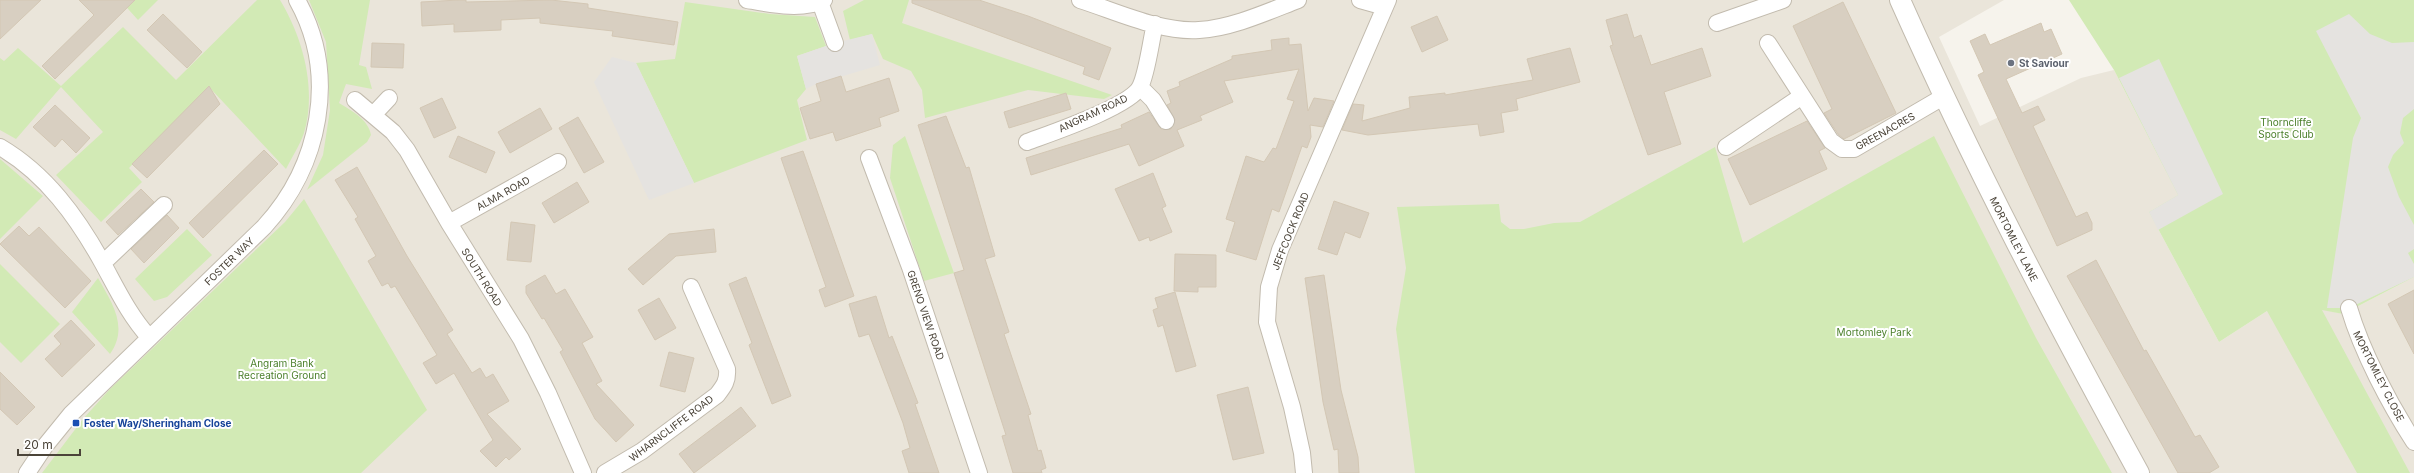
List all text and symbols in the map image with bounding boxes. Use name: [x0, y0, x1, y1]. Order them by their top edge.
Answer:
place label: St Saviour: [2019, 57, 2069, 69]
marker: St Saviour: [2006, 58, 2016, 68]
street label: ANGRAM ROAD: [1057, 92, 1129, 134]
street label: GREENACRES: [1853, 110, 1917, 152]
park label: Thorncliffe Sports Club: [2258, 116, 2314, 140]
street label: ALMA ROAD: [474, 173, 532, 213]
street label: JEFFCOCK ROAD: [1269, 190, 1311, 272]
street label: MORTOMLEY LANE: [1987, 195, 2041, 283]
street label: FOSTER WAY: [202, 234, 256, 288]
street label: SOUTH ROAD: [459, 246, 505, 308]
street label: GRENO VIEW ROAD: [905, 269, 947, 361]
park label: Mortomley Park: [1837, 326, 1912, 338]
street label: MORTOMLEY CLOSE: [2351, 329, 2407, 423]
park label: Angram Bank Recreation Ground: [238, 357, 326, 381]
street label: WHARNCLIFFE ROAD: [627, 392, 715, 464]
place label: Foster Way/Sheringham Close: [84, 417, 232, 430]
marker: Foster Way/Sheringham Close: [71, 418, 81, 428]
scale bar: [18, 431, 80, 457]
text: 20 m: [24, 437, 53, 452]

